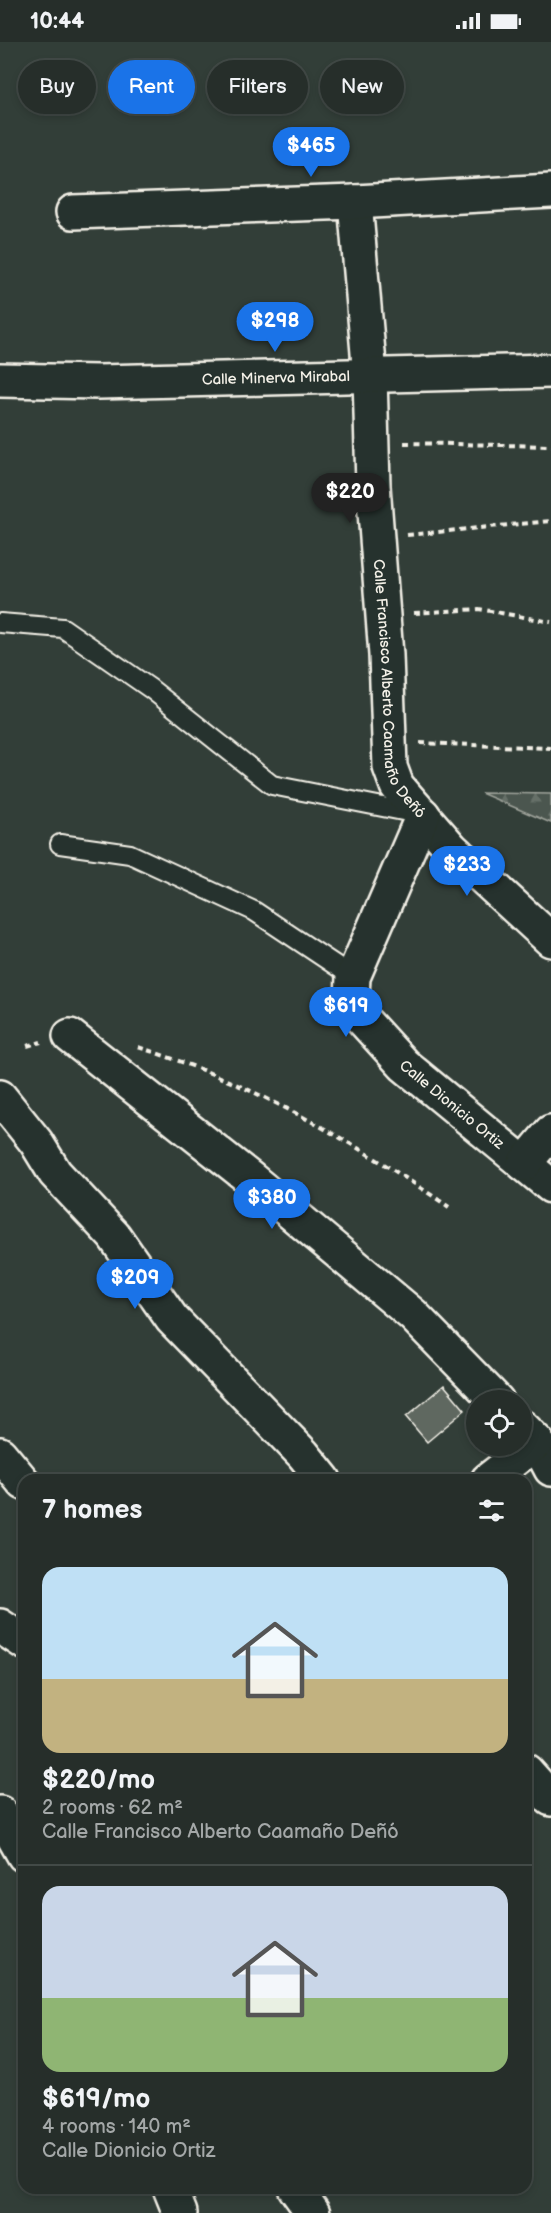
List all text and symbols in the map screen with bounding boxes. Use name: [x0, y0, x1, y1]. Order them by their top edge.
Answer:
text: 10:44: [30, 8, 84, 35]
chip: Buy: [18, 60, 96, 114]
chip: Rent: [108, 60, 195, 114]
chip: Filters: [207, 60, 308, 114]
chip: New: [320, 60, 404, 114]
pin: $465: [275, 127, 347, 178]
text: $465: [287, 134, 335, 158]
pin: $298: [239, 302, 311, 353]
text: $298: [251, 309, 299, 333]
street label: Calle Minerva Mirabal: [202, 367, 350, 389]
pin: $220: [314, 473, 386, 524]
text: $220: [325, 480, 375, 504]
street label: Calle Francisco Alberto Caamaño Deñó: [369, 558, 430, 822]
pin: $233: [431, 846, 503, 897]
text: $233: [443, 853, 491, 877]
pin: $619: [310, 987, 382, 1038]
text: $619: [323, 994, 369, 1018]
street label: Calle Dionicio Ortiz: [395, 1056, 508, 1154]
pin: $380: [236, 1179, 308, 1230]
text: $380: [247, 1186, 297, 1210]
pin: $209: [99, 1259, 171, 1310]
text: $209: [111, 1266, 159, 1290]
map controls: [466, 1390, 532, 1456]
button: locate: [466, 1390, 532, 1456]
icon: filters: [475, 1494, 508, 1527]
text: 7 homes: [42, 1495, 142, 1526]
icon: home: [221, 1606, 329, 1714]
text: $220/mo: [42, 1765, 155, 1796]
text: 2 rooms · 62 m²: [42, 1796, 183, 1820]
text: Calle Francisco Alberto Caamaño Deñó: [42, 1820, 399, 1844]
icon: home: [221, 1925, 329, 2033]
text: $619/mo: [42, 2084, 150, 2115]
text: 4 rooms · 140 m²: [42, 2115, 191, 2139]
text: Calle Dionicio Ortiz: [42, 2139, 215, 2163]

